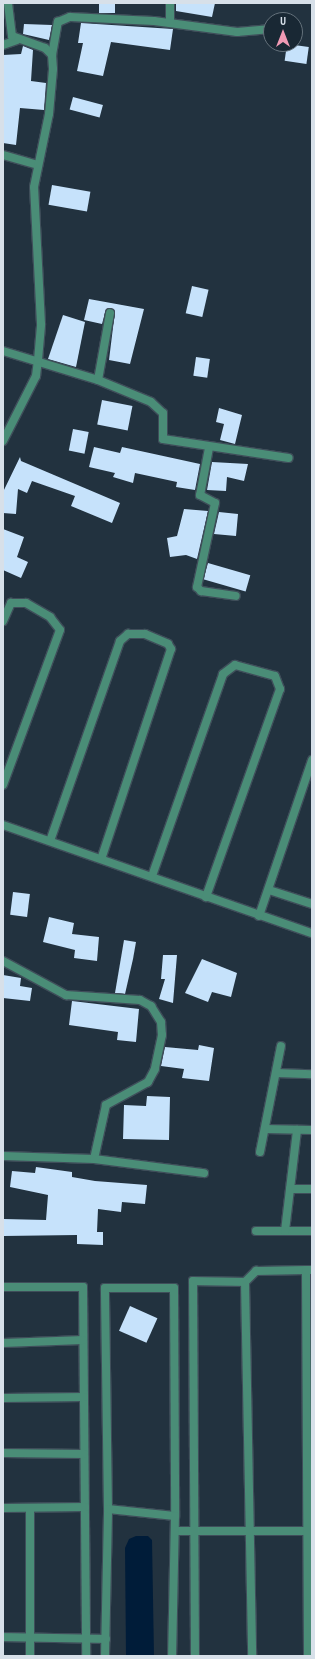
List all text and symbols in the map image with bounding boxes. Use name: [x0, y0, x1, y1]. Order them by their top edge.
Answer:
north arrow: [263, 12, 303, 52]
text: U: [280, 14, 286, 28]

